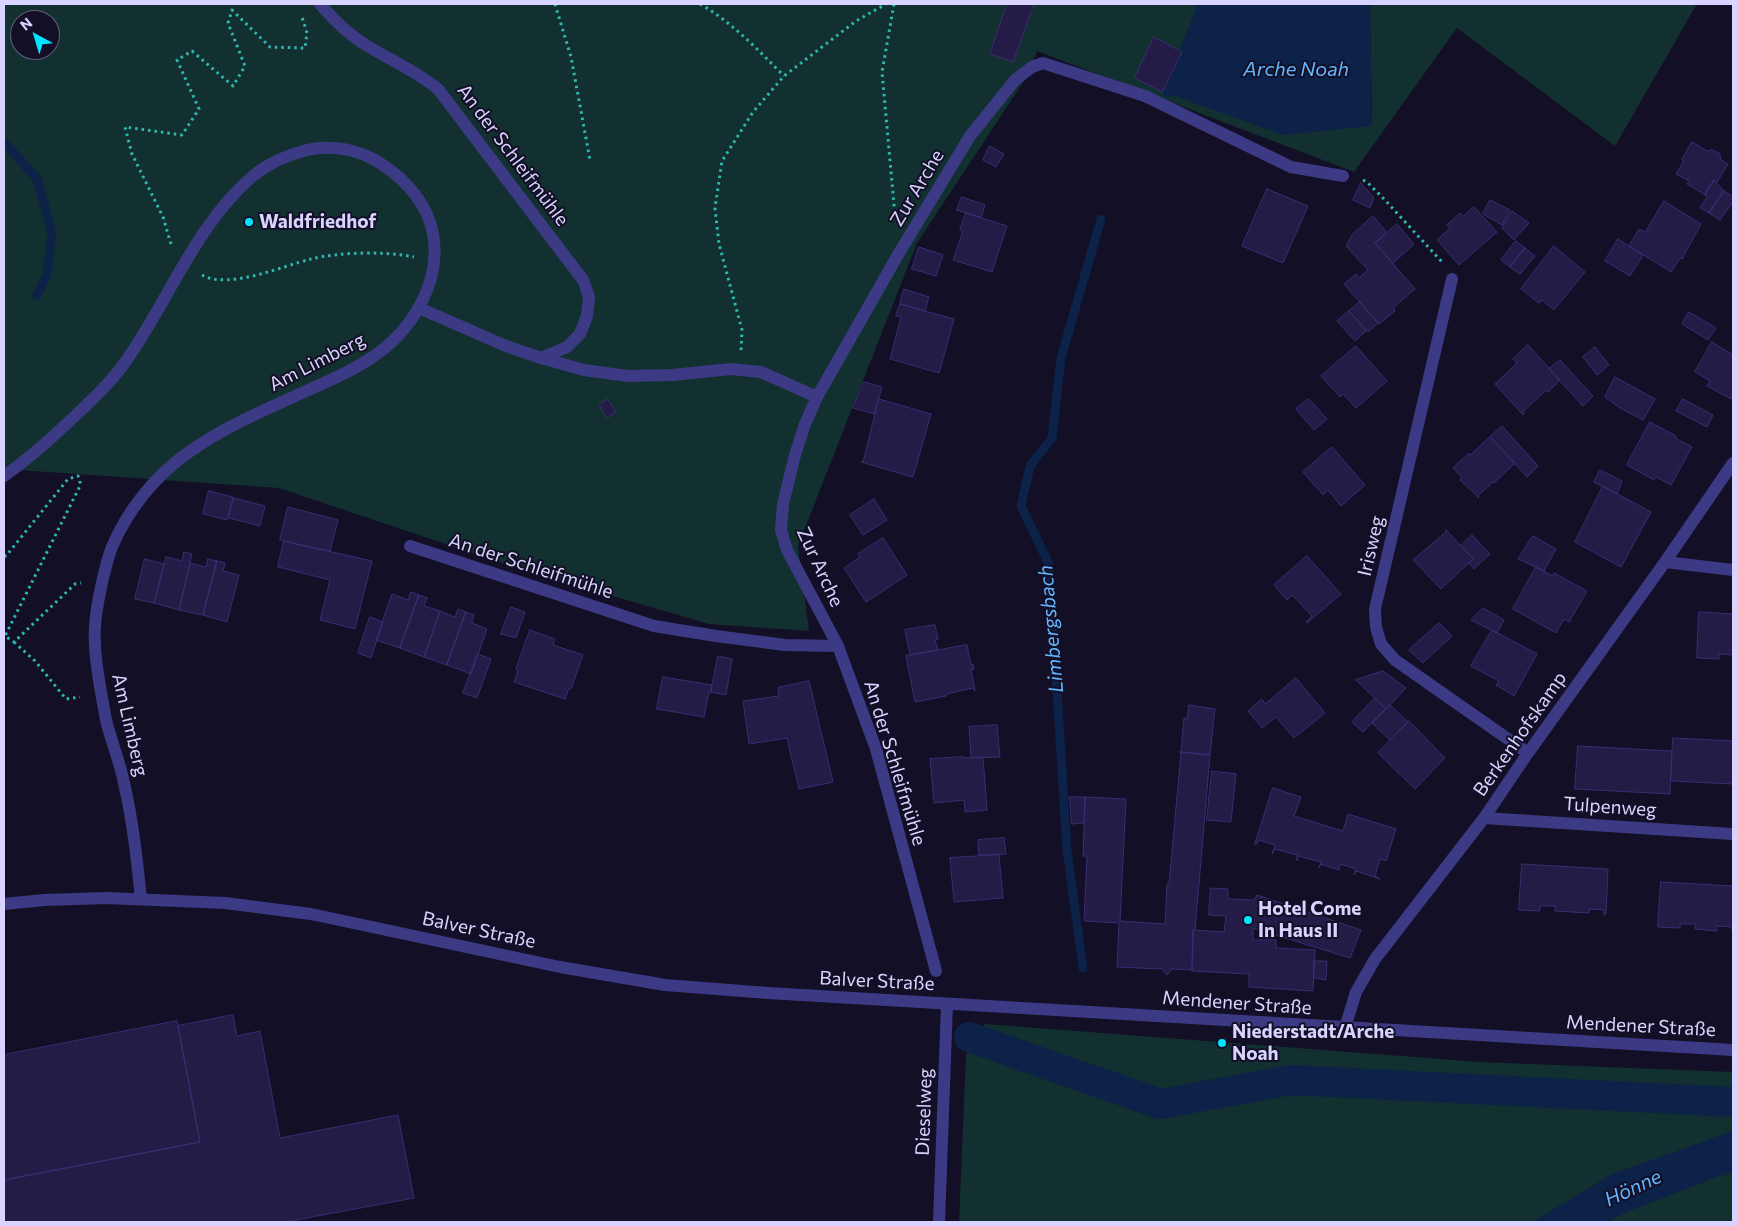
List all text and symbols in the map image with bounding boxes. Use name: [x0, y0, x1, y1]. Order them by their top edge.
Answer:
north arrow: [10, 10, 60, 60]
text: N: [16, 14, 35, 34]
water label: Arche Noah: [1243, 57, 1349, 81]
street label: An der Schleifmühle: [452, 80, 574, 230]
street label: Zur Arche: [885, 146, 949, 230]
place label: Waldfriedhof: [259, 211, 376, 233]
marker: Waldfriedhof: [243, 216, 255, 228]
street label: Am Limberg: [265, 328, 369, 396]
street label: Irisweg: [1353, 514, 1389, 578]
street label: Zur Arche: [792, 524, 848, 610]
street label: An der Schleifmühle: [446, 529, 616, 603]
water label: Limbergsbach: [1033, 564, 1069, 694]
street label: Berkenhofskamp: [1469, 667, 1571, 801]
street label: Am Limberg: [107, 671, 153, 779]
street label: An der Schleifmühle: [859, 678, 931, 848]
street label: Tulpenweg: [1563, 792, 1657, 822]
place label: Hotel Come In Haus II: [1258, 898, 1361, 942]
street label: Balver Straße: [420, 907, 538, 953]
marker: Hotel Come In Haus II: [1242, 914, 1254, 926]
street label: Balver Straße: [819, 967, 935, 995]
street label: Mendener Straße: [1161, 986, 1313, 1020]
street label: Mendener Straße: [1566, 1011, 1716, 1041]
place label: Niederstadt/Arche Noah: [1232, 1021, 1394, 1065]
marker: Niederstadt/Arche Noah: [1216, 1037, 1228, 1049]
street label: Dieselweg: [911, 1068, 937, 1156]
water label: Hönne: [1601, 1164, 1665, 1212]

